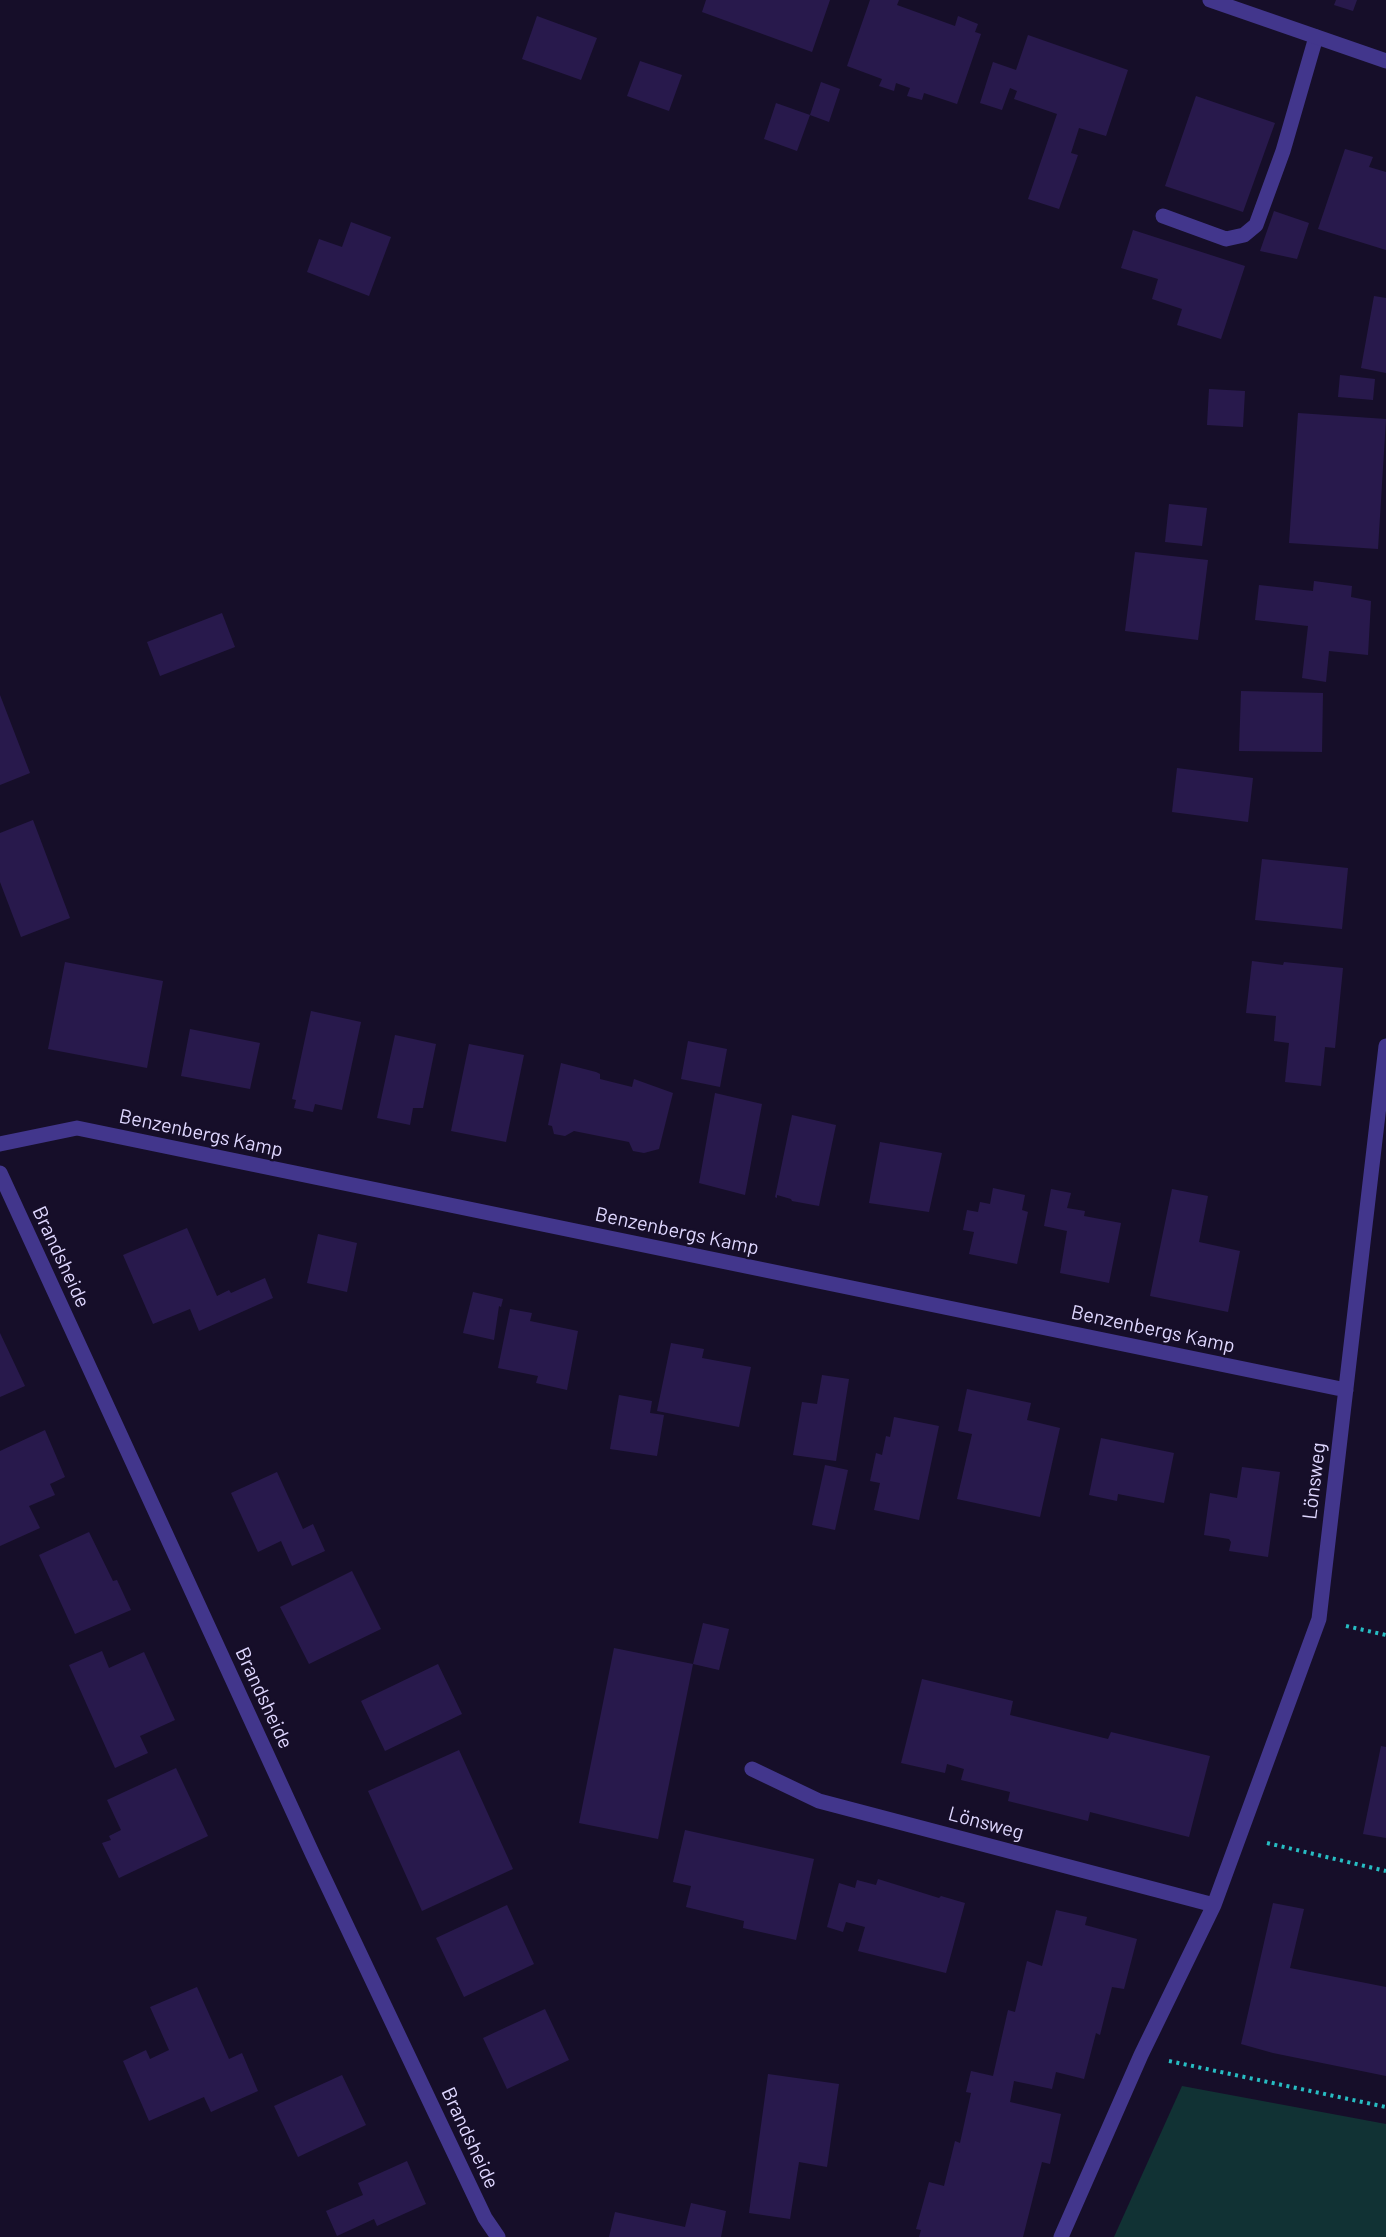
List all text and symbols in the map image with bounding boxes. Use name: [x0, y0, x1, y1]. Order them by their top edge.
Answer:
street label: Benzenbergs Kamp: [117, 1104, 285, 1162]
street label: Brandsheide: [27, 1202, 95, 1312]
street label: Benzenbergs Kamp: [593, 1202, 761, 1260]
street label: Benzenbergs Kamp: [1069, 1300, 1237, 1358]
street label: Lönsweg: [1297, 1441, 1331, 1521]
street label: Brandsheide: [230, 1643, 298, 1753]
street label: Lönsweg: [946, 1801, 1026, 1845]
street label: Brandsheide: [436, 2083, 504, 2193]

